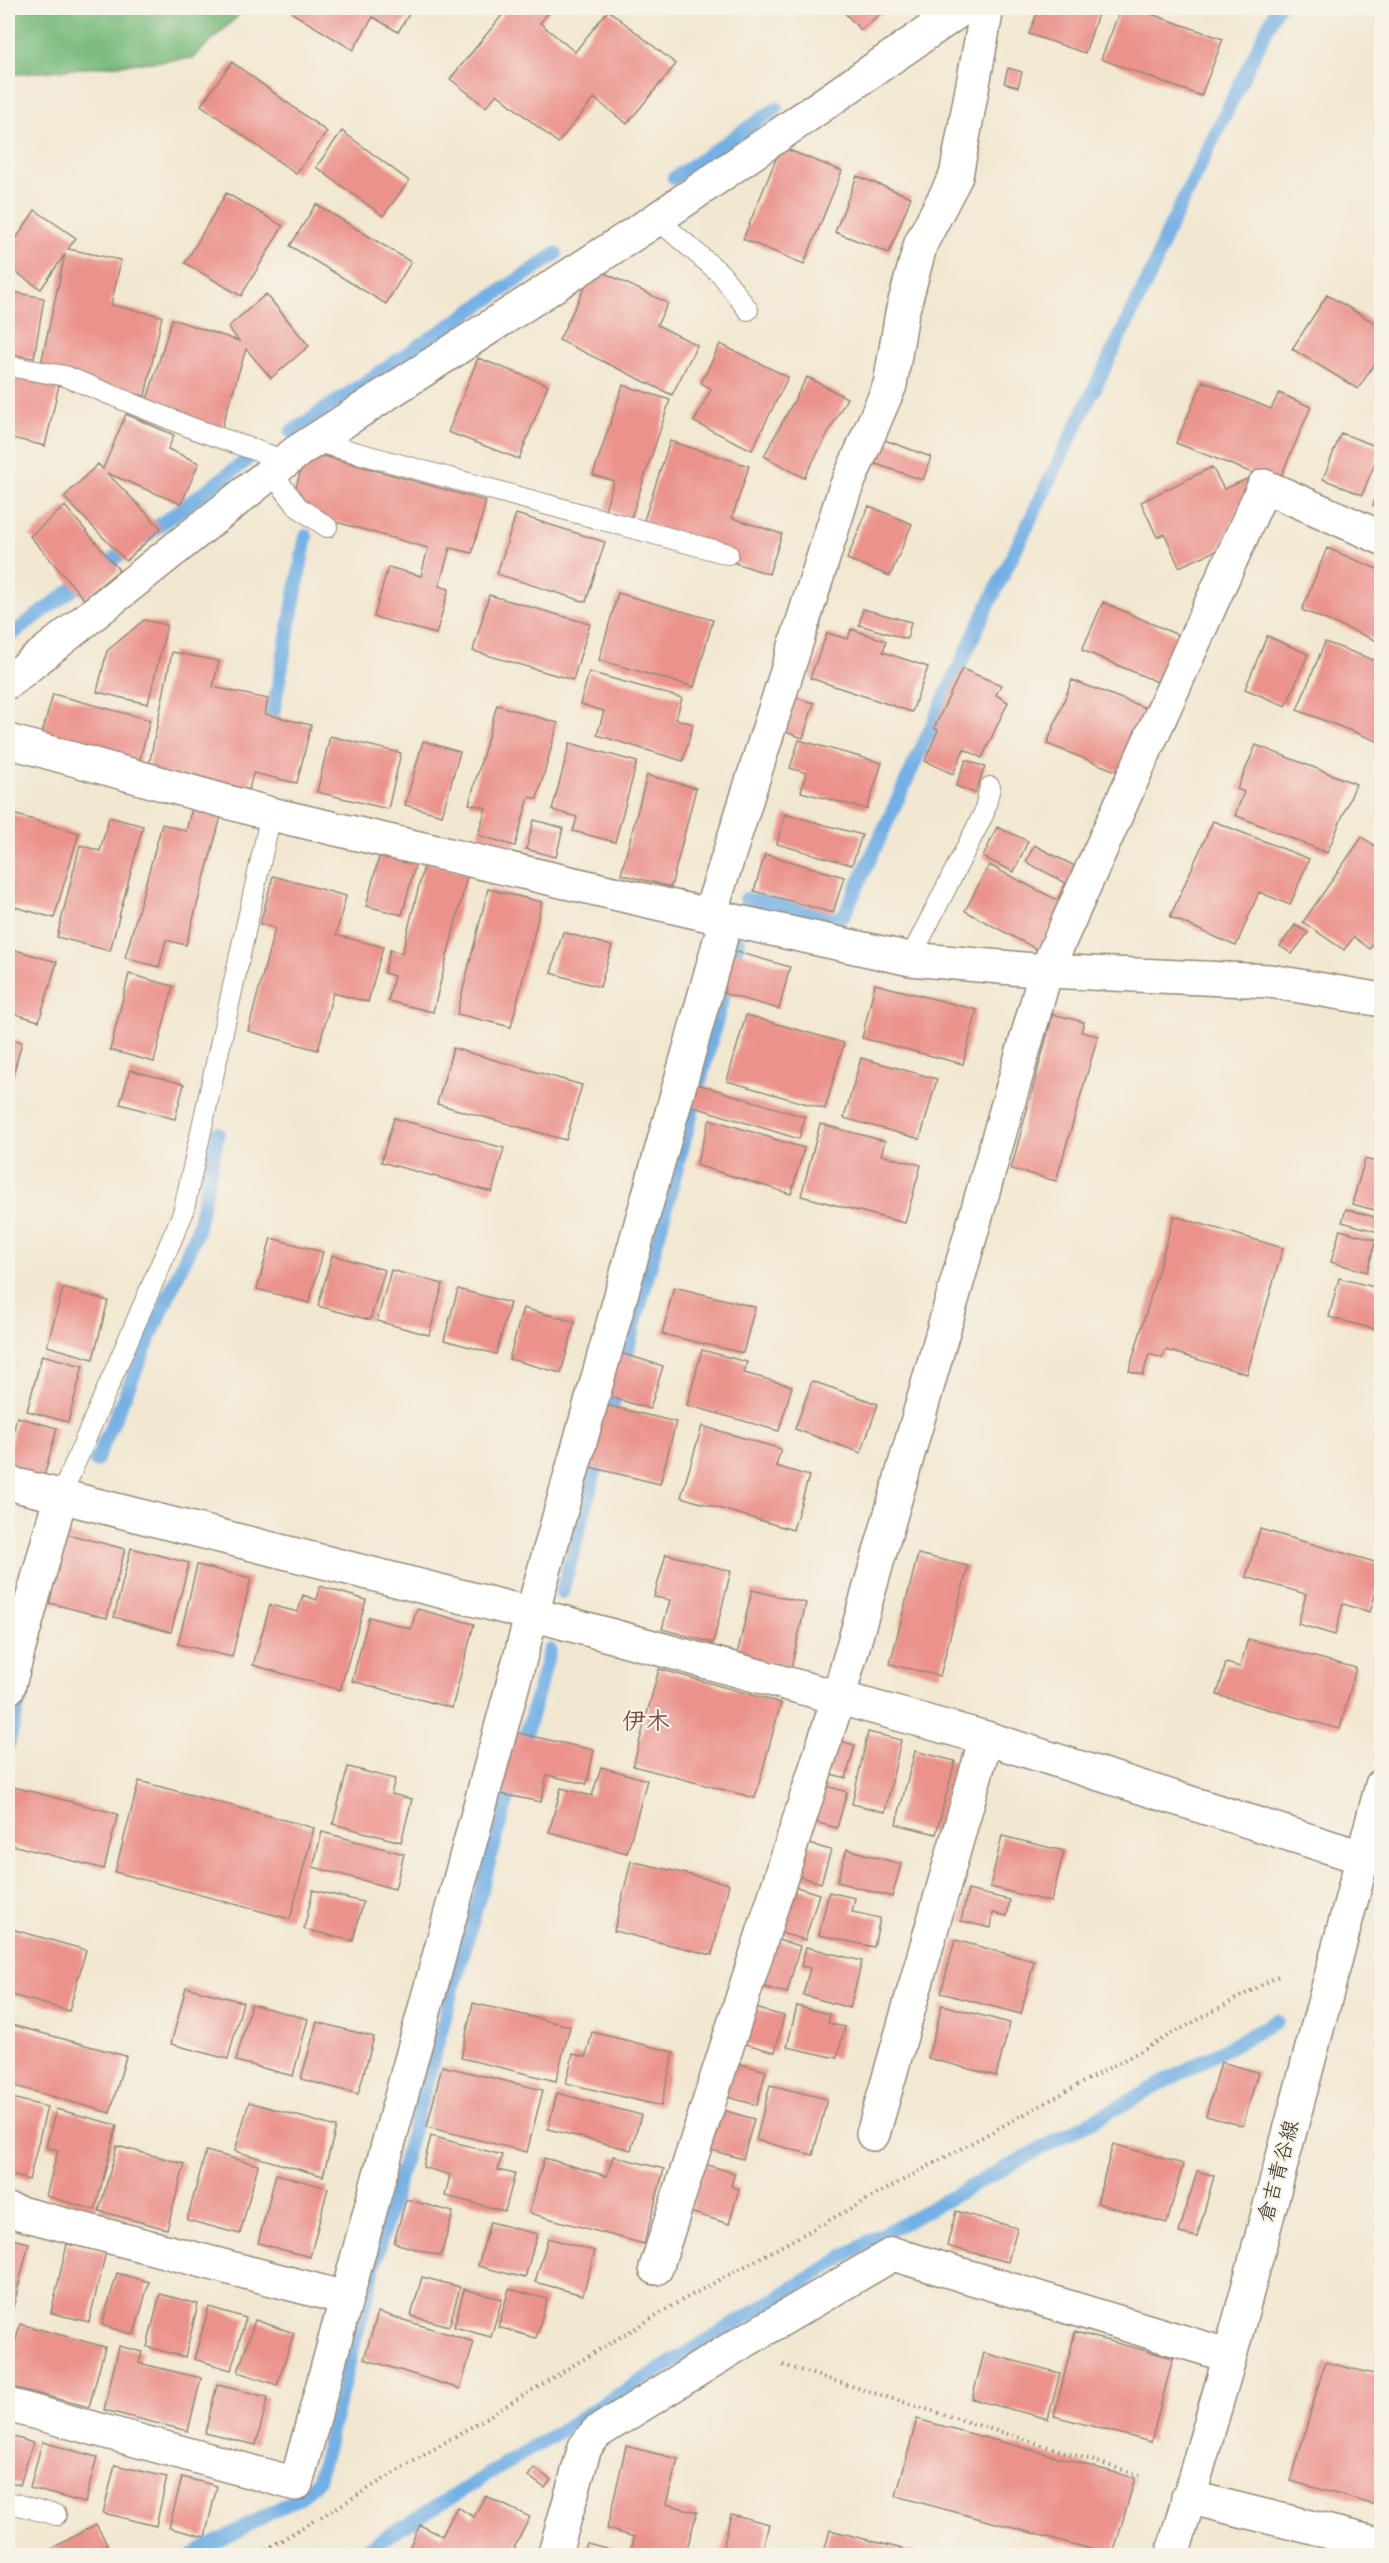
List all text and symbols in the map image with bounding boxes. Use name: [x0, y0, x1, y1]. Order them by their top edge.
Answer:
district label: 伊木: [622, 1706, 670, 1735]
street label: 倉吉青谷線: [1252, 2117, 1303, 2225]

